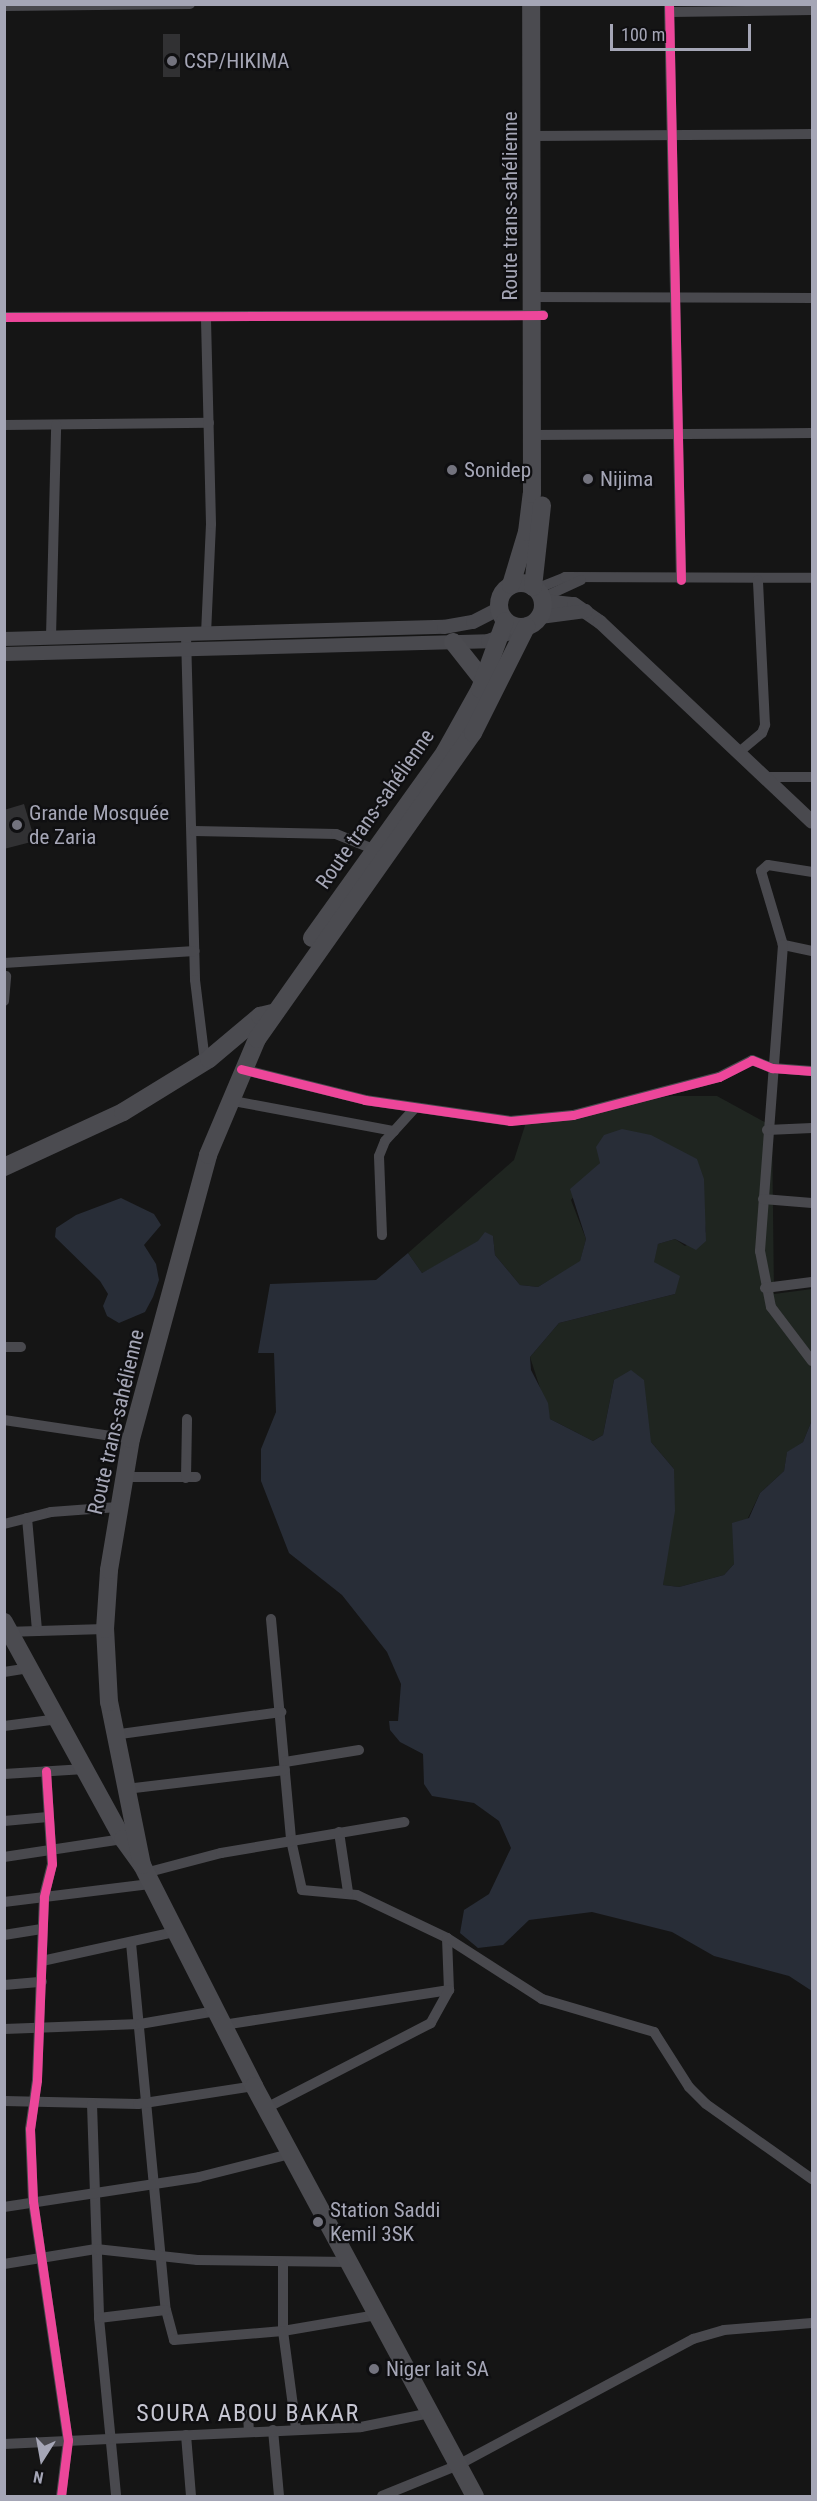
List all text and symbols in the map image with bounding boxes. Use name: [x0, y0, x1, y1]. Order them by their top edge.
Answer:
scale bar: [613, 12, 754, 50]
text: 100 m: [621, 24, 665, 45]
place label: CSP/HIKIMA: [184, 48, 289, 74]
marker: CSP/HIKIMA: [165, 54, 179, 68]
street label: Route trans-sahélienne: [497, 111, 523, 301]
place label: Sonidep: [464, 457, 531, 483]
marker: Sonidep: [445, 463, 459, 477]
place label: Nijima: [600, 466, 653, 492]
marker: Nijima: [581, 472, 595, 486]
street label: Route trans-sahélienne: [310, 724, 440, 894]
place label: Grande Mosquée de Zaria: [29, 800, 169, 850]
marker: Grande Mosquée de Zaria: [10, 818, 24, 832]
street label: Route trans-sahélienne: [82, 1327, 150, 1517]
place label: Station Saddi Kemil 3SK: [330, 2197, 440, 2247]
marker: Station Saddi Kemil 3SK: [311, 2215, 325, 2229]
place label: Niger lait SA: [386, 2356, 489, 2382]
marker: Niger lait SA: [367, 2362, 381, 2376]
district label: SOURA ABOU BAKAR: [136, 2400, 360, 2428]
north arrow: [12, 2429, 72, 2489]
text: N: [32, 2467, 45, 2487]

